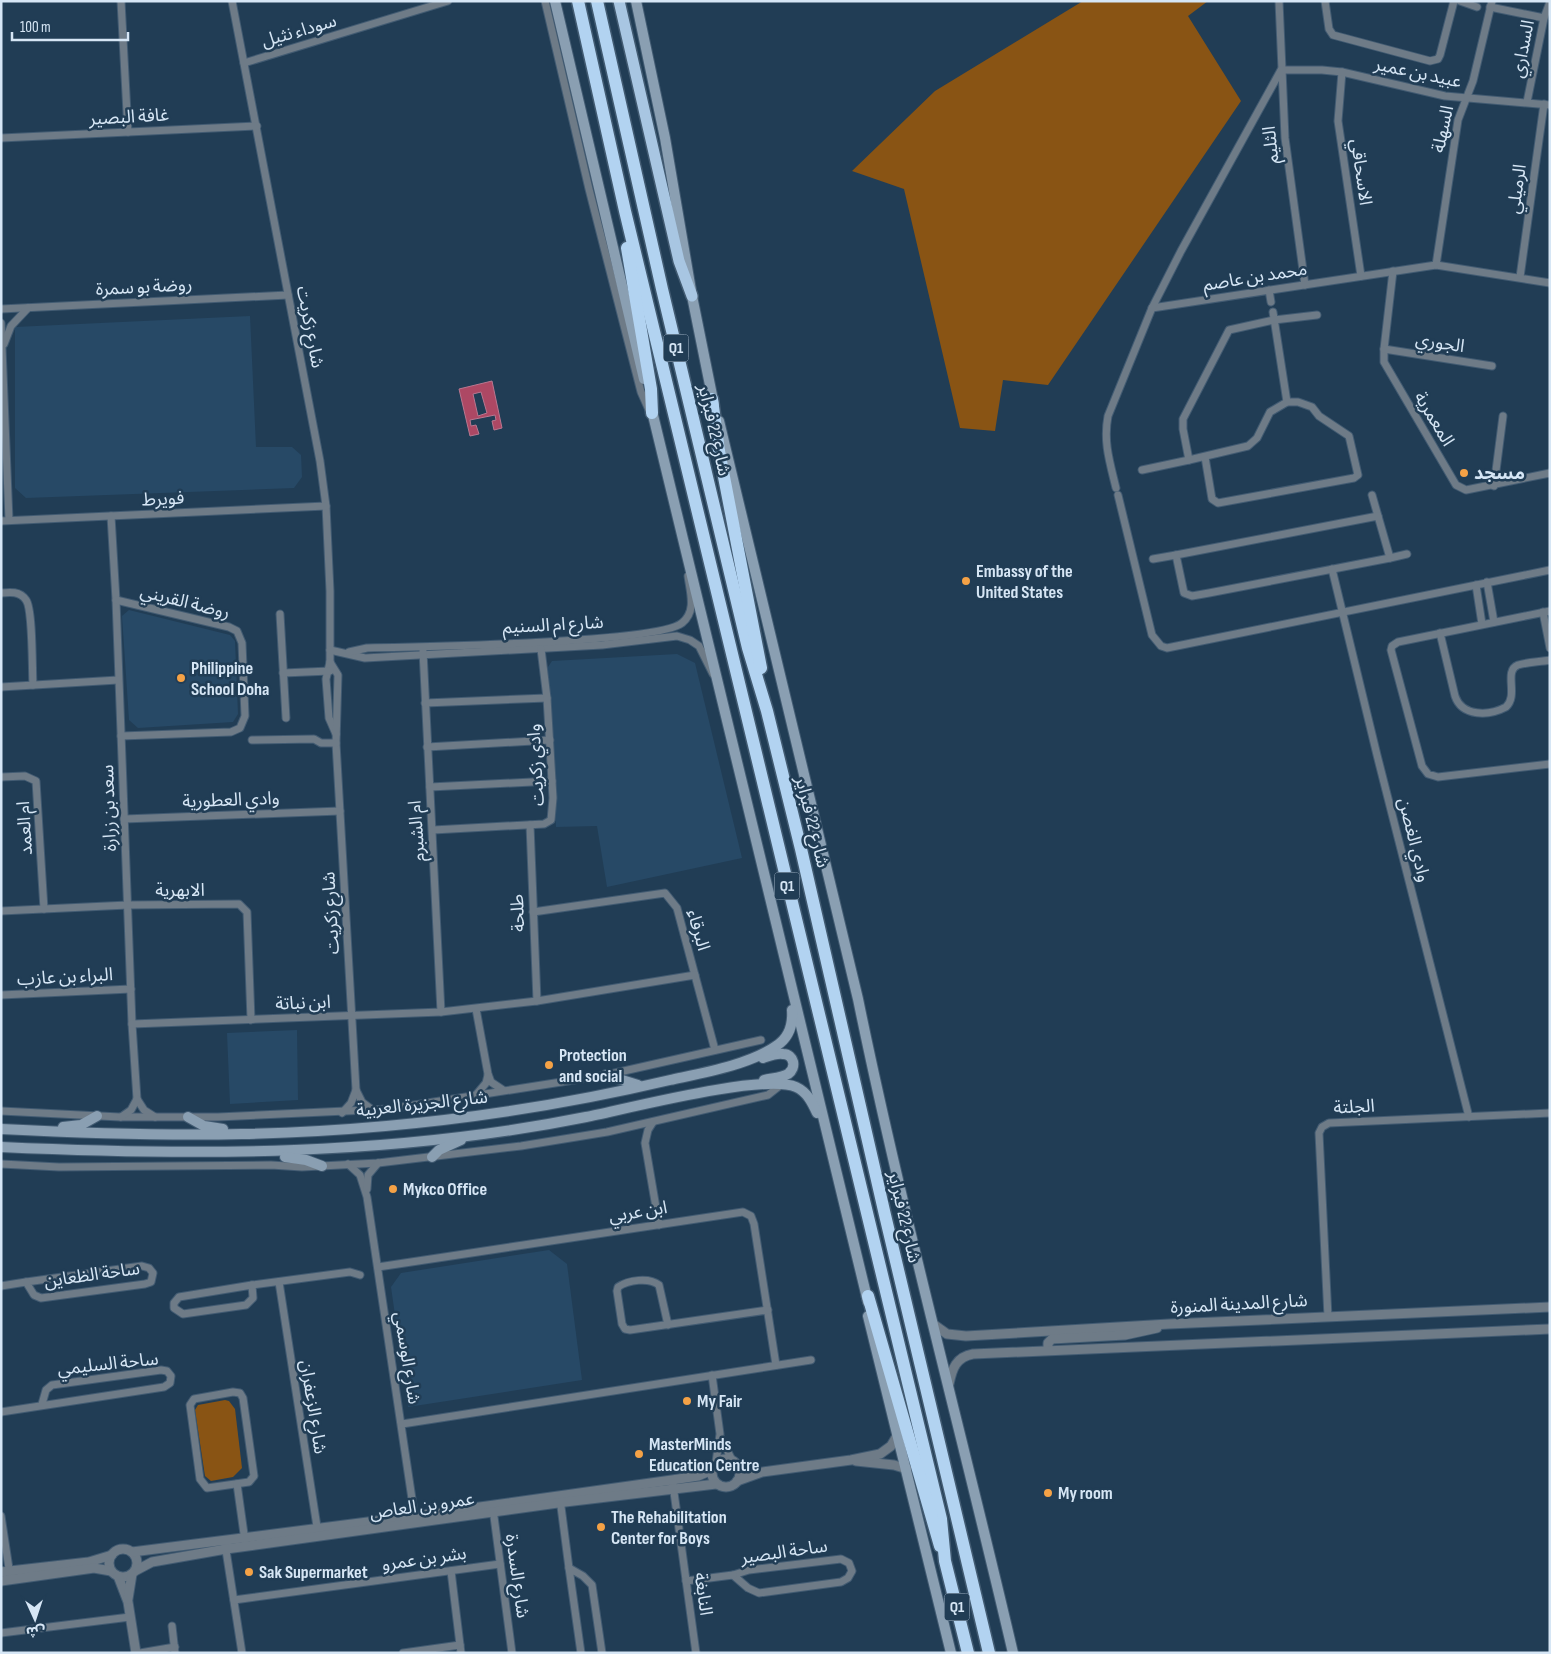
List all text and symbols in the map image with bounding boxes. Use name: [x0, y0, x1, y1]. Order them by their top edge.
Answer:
scale bar: [12, 10, 129, 42]
street label: سوداء نثيل: [259, 10, 339, 52]
text: 100 m: [20, 18, 51, 37]
street label: السداري: [1507, 18, 1541, 80]
street label: عبيد بن عمير: [1372, 53, 1463, 92]
street label: غافة البصير: [87, 104, 170, 130]
street label: السهلة: [1428, 104, 1458, 154]
street label: الثليم: [1259, 125, 1285, 165]
street label: الاسحاقي: [1344, 137, 1376, 207]
street label: الرميلي: [1503, 163, 1533, 216]
street label: محمد بن عاصم: [1201, 258, 1309, 298]
street label: روضة بو سمرة: [95, 274, 193, 300]
street label: شارع زكريت: [289, 284, 328, 370]
street label: الجوري: [1414, 329, 1466, 359]
road number: Q1: [664, 334, 688, 362]
street label: شارع 22 فبراير: [690, 381, 735, 479]
street label: المعمرية: [1410, 388, 1458, 450]
place label: مسجد: [1474, 463, 1525, 484]
marker: مسجد: [1458, 467, 1470, 479]
street label: فويرط: [141, 487, 185, 511]
place label: Embassy of the United States: [976, 561, 1073, 603]
marker: Embassy of the United States: [960, 575, 972, 587]
street label: روضة القريني: [137, 581, 232, 625]
street label: شارع ام السنيم: [502, 612, 604, 641]
place label: Philippine School Doha: [191, 658, 269, 700]
marker: Philippine School Doha: [175, 672, 187, 684]
street label: وادي زكريت: [523, 723, 551, 807]
street label: سعد بن زرارة: [97, 764, 121, 852]
street label: شارع 22 فبراير: [787, 773, 833, 871]
street label: وادي العطورية: [182, 788, 280, 814]
street label: وادي الغصن: [1391, 796, 1435, 885]
street label: ام الشبرم: [404, 799, 433, 862]
street label: ام العمد: [13, 800, 40, 856]
street label: شارع زكريت: [318, 871, 347, 955]
road number: Q1: [774, 872, 800, 899]
street label: الابهرية: [155, 880, 205, 901]
street label: طلحة: [507, 894, 529, 932]
street label: البرقاء: [682, 907, 714, 953]
street label: البراء بن عازب: [17, 964, 113, 990]
street label: ابن نباتة: [275, 992, 331, 1014]
place label: Protection and social: [559, 1045, 627, 1087]
marker: Protection and social: [543, 1059, 555, 1071]
street label: شارع الجزيرة العربية: [355, 1087, 489, 1124]
street label: الجلتة: [1333, 1095, 1375, 1119]
street label: شارع 22 فبراير: [880, 1168, 925, 1266]
place label: Mykco Office: [403, 1179, 487, 1200]
marker: Mykco Office: [387, 1183, 399, 1195]
street label: ابن عربي: [607, 1197, 669, 1229]
street label: ساحة الظعاين: [43, 1258, 141, 1292]
street label: شارع المدينة المنورة: [1170, 1290, 1308, 1321]
street label: شارع الوسمي: [386, 1310, 425, 1406]
street label: ساحة السليمي: [56, 1348, 160, 1382]
street label: شارع الزعفران: [292, 1359, 331, 1456]
place label: My Fair: [697, 1391, 743, 1412]
marker: My Fair: [681, 1395, 693, 1407]
place label: MasterMinds Education Centre: [649, 1434, 759, 1476]
marker: MasterMinds Education Centre: [633, 1448, 645, 1460]
place label: My room: [1058, 1483, 1113, 1504]
marker: My room: [1042, 1487, 1054, 1499]
street label: عمرو بن العاص: [368, 1488, 476, 1524]
place label: The Rehabilitation Center for Boys: [611, 1507, 727, 1549]
marker: The Rehabilitation Center for Boys: [595, 1521, 607, 1533]
street label: شارع السدرة: [498, 1532, 533, 1620]
street label: ساحة البصير: [738, 1536, 829, 1569]
street label: بشر بن عمرو: [380, 1543, 468, 1575]
place label: Sak Supermarket: [259, 1562, 368, 1583]
marker: Sak Supermarket: [243, 1566, 255, 1578]
street label: النابغة: [690, 1571, 716, 1617]
north arrow: [10, 1594, 60, 1644]
road number: Q1: [944, 1594, 970, 1620]
text: ش: [26, 1622, 46, 1640]

